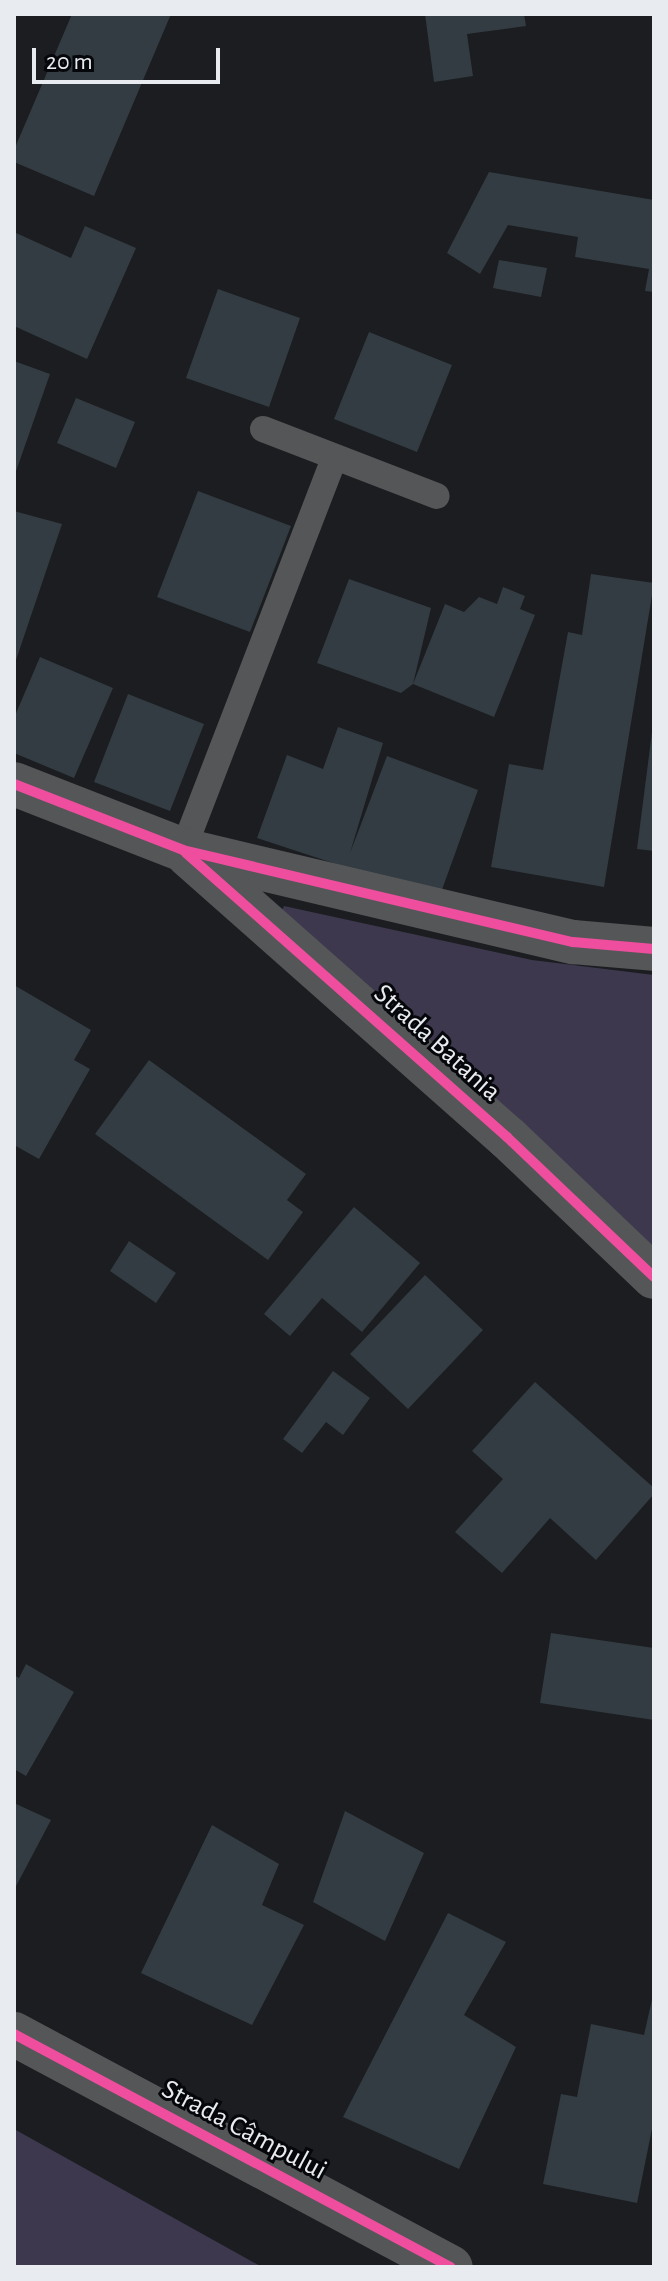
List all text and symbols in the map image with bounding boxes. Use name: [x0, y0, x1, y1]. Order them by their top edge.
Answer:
scale bar: [36, 32, 224, 82]
text: 20 m: [46, 50, 93, 74]
street label: Strada Batania: [366, 977, 508, 1109]
street label: Strada Câmpului: [156, 2072, 332, 2188]

